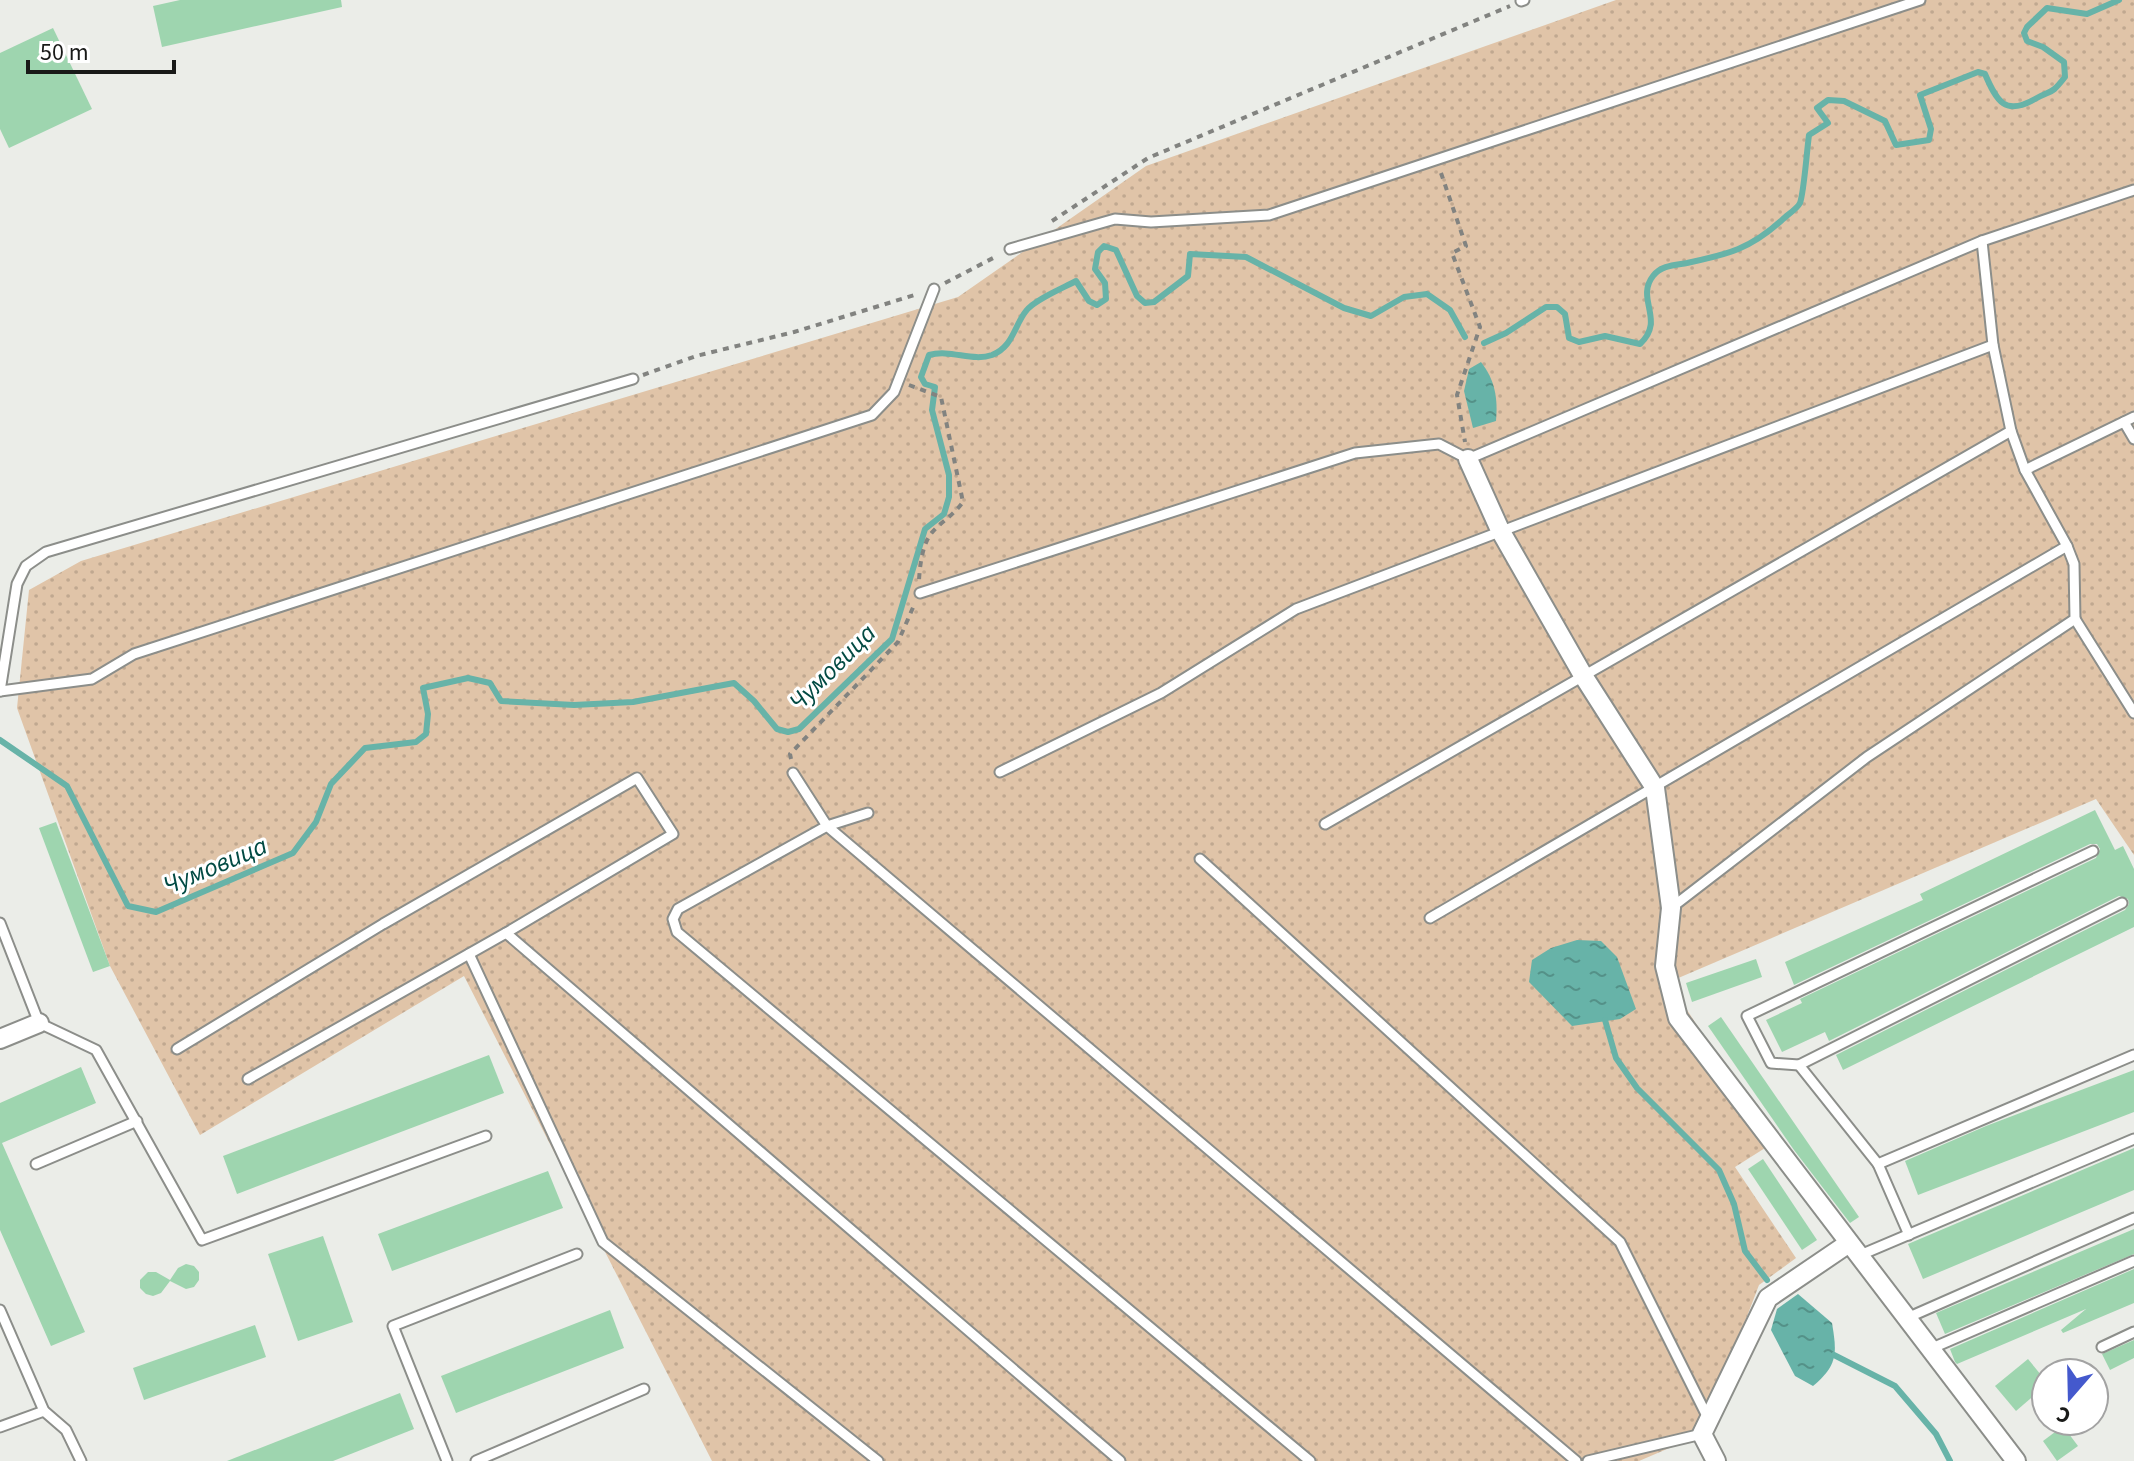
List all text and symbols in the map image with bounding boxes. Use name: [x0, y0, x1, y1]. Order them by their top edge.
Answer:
scale bar: [28, 24, 174, 74]
text: 50 m: [40, 35, 89, 70]
water label: Чумовица: [780, 615, 884, 719]
water label: Чумовица: [157, 827, 273, 904]
north arrow: [2030, 1357, 2110, 1437]
text: С: [2052, 1398, 2075, 1432]

